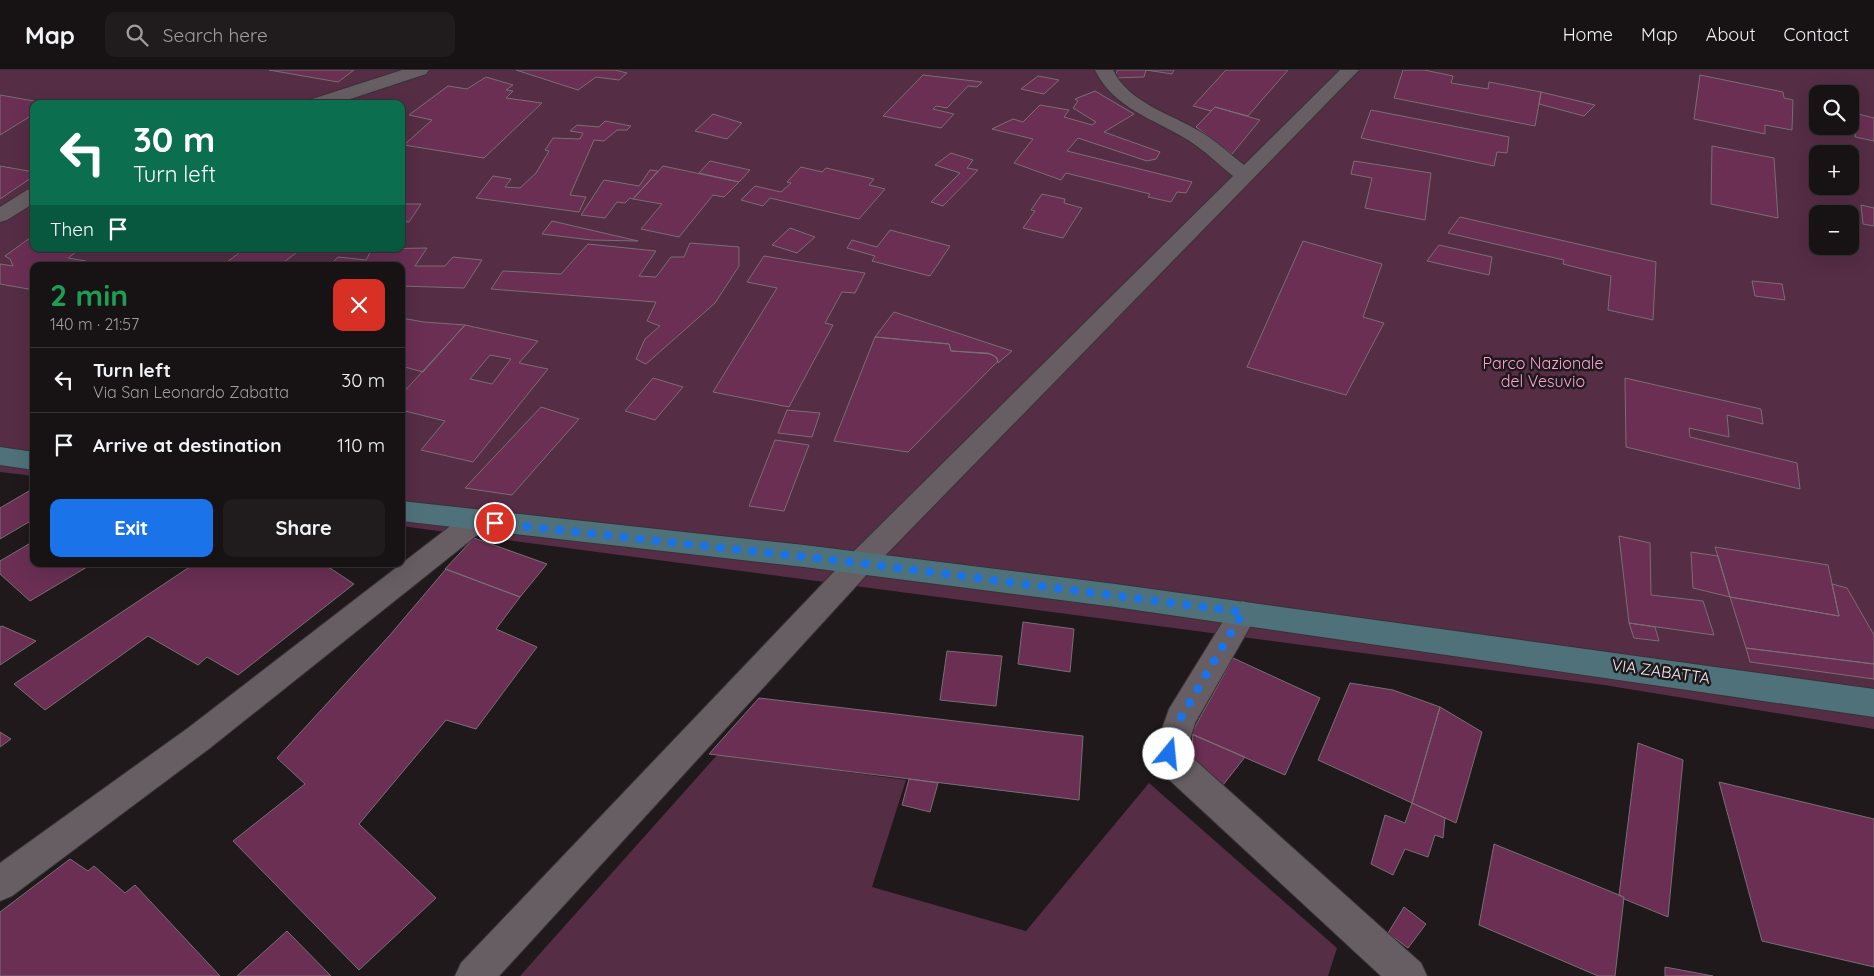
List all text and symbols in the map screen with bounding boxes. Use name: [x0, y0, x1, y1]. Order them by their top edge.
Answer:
search box: [105, 12, 455, 57]
text: Map: [25, 20, 75, 50]
icon: search: [123, 21, 151, 49]
text: Search here: [163, 23, 268, 47]
text: Home: [1563, 23, 1613, 46]
text: Map: [1641, 23, 1678, 46]
text: About: [1706, 23, 1756, 46]
text: Contact: [1784, 23, 1849, 46]
map controls: [1809, 85, 1859, 255]
button: search: [1809, 85, 1859, 135]
text: 30 m: [133, 117, 215, 161]
icon: left: [50, 120, 115, 185]
button: +: [1809, 145, 1859, 195]
text: Turn left: [133, 160, 216, 188]
button: −: [1809, 205, 1859, 255]
icon: arrive: [104, 215, 132, 243]
text: Then: [50, 217, 94, 241]
text: 2 min: [50, 276, 128, 314]
button: close: [333, 279, 385, 331]
text: 140 m · 21:57: [50, 314, 139, 334]
park label: Parco Nazionale del Vesuvio: [1483, 353, 1603, 391]
text: Turn left: [93, 358, 171, 382]
icon: left: [50, 366, 78, 394]
text: 30 m: [341, 368, 385, 392]
text: Via San Leonardo Zabatta: [93, 382, 289, 402]
icon: arrive: [50, 431, 78, 459]
text: Arrive at destination: [93, 433, 282, 457]
text: 110 m: [337, 433, 385, 457]
button: Exit: [50, 499, 213, 557]
button: Share: [223, 499, 385, 557]
pin: [474, 502, 516, 544]
icon: arrive: [481, 509, 509, 537]
street label: VIA ZABATTA: [1610, 654, 1712, 688]
position arrow: [1142, 727, 1194, 779]

